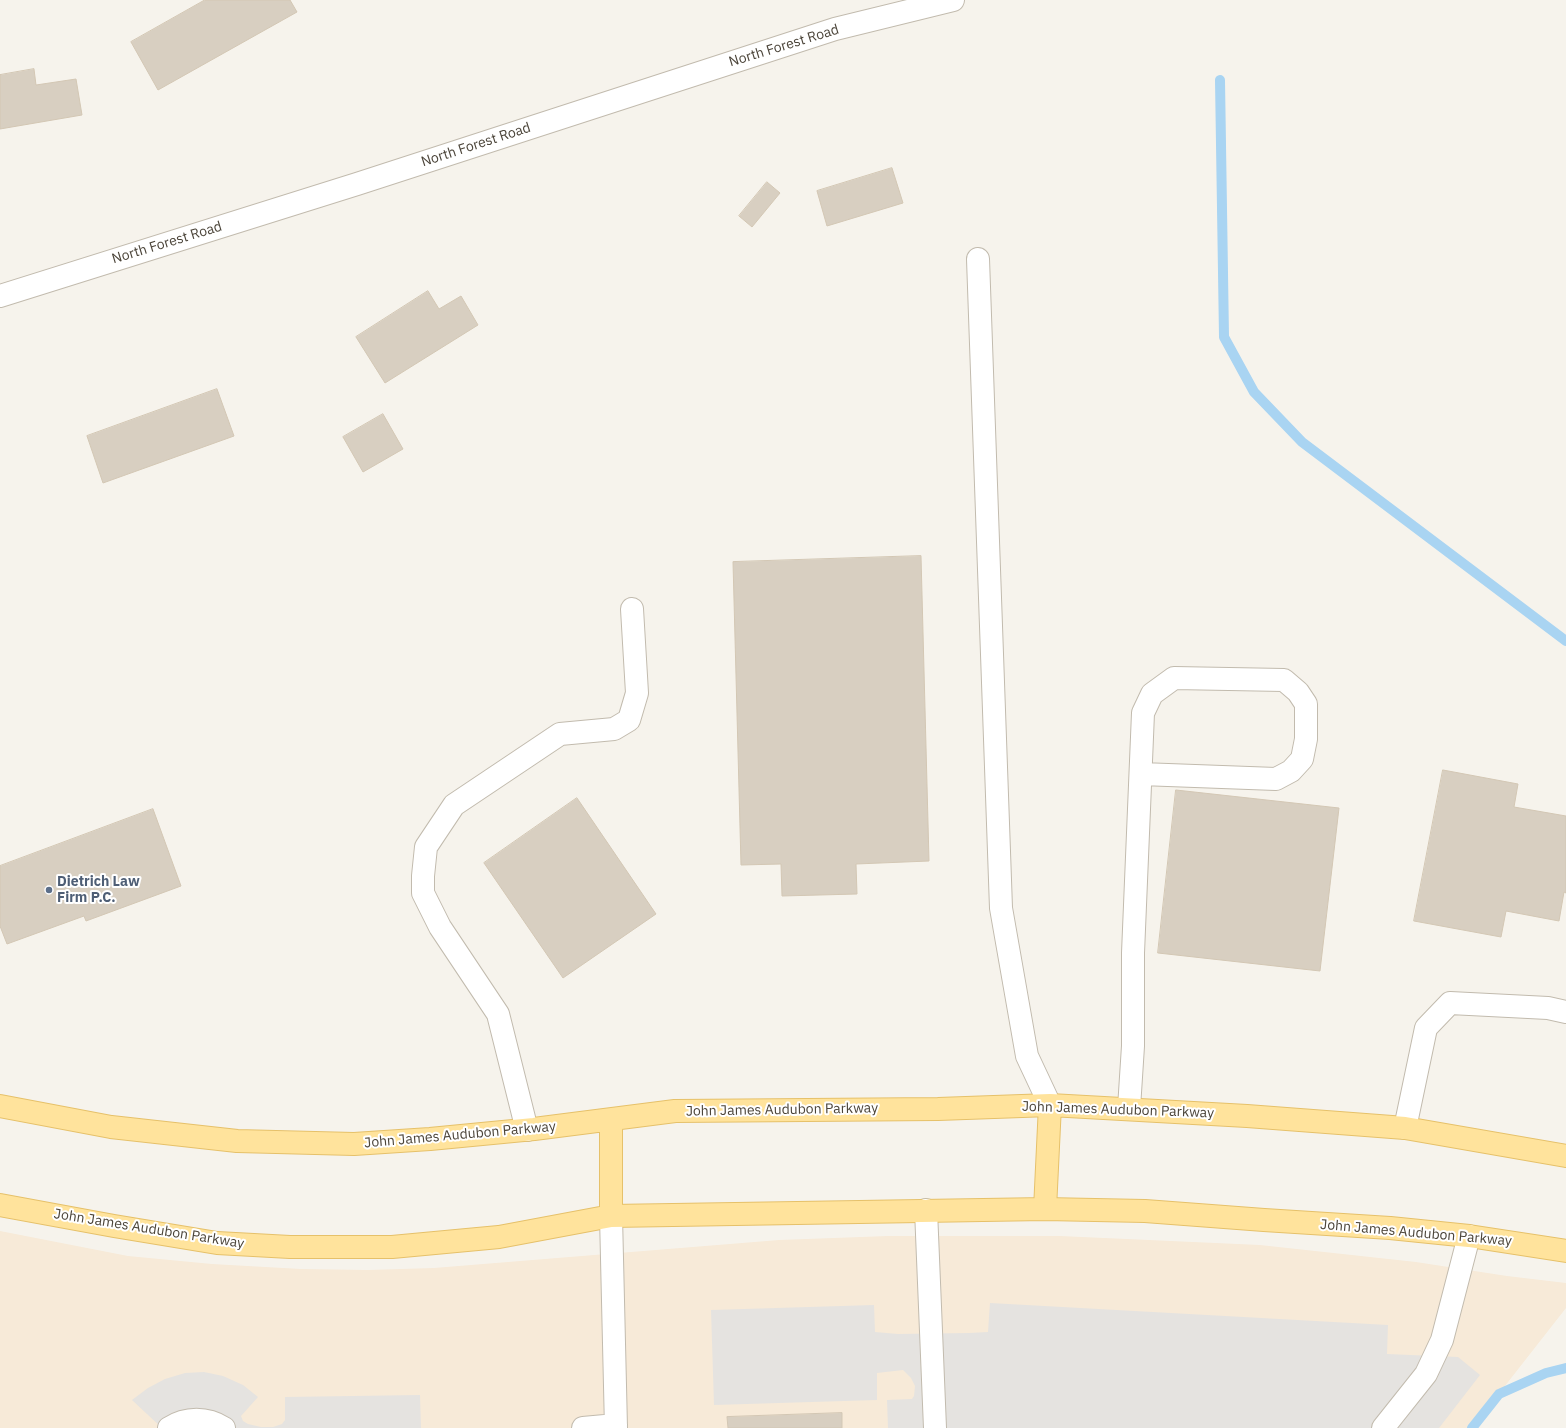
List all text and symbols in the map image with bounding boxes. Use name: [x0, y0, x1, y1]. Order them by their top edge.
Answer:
street label: North Forest Road: [727, 21, 841, 71]
street label: North Forest Road: [419, 119, 533, 171]
street label: North Forest Road: [110, 218, 224, 268]
place label: Dietrich Law Firm P.C.: [57, 874, 140, 906]
marker: Dietrich Law Firm P.C.: [44, 885, 54, 895]
street label: John James Audubon Parkway: [1022, 1098, 1214, 1122]
street label: John James Audubon Parkway: [686, 1100, 878, 1120]
street label: John James Audubon Parkway: [363, 1118, 557, 1152]
street label: John James Audubon Parkway: [53, 1206, 245, 1252]
street label: John James Audubon Parkway: [1319, 1216, 1513, 1250]

